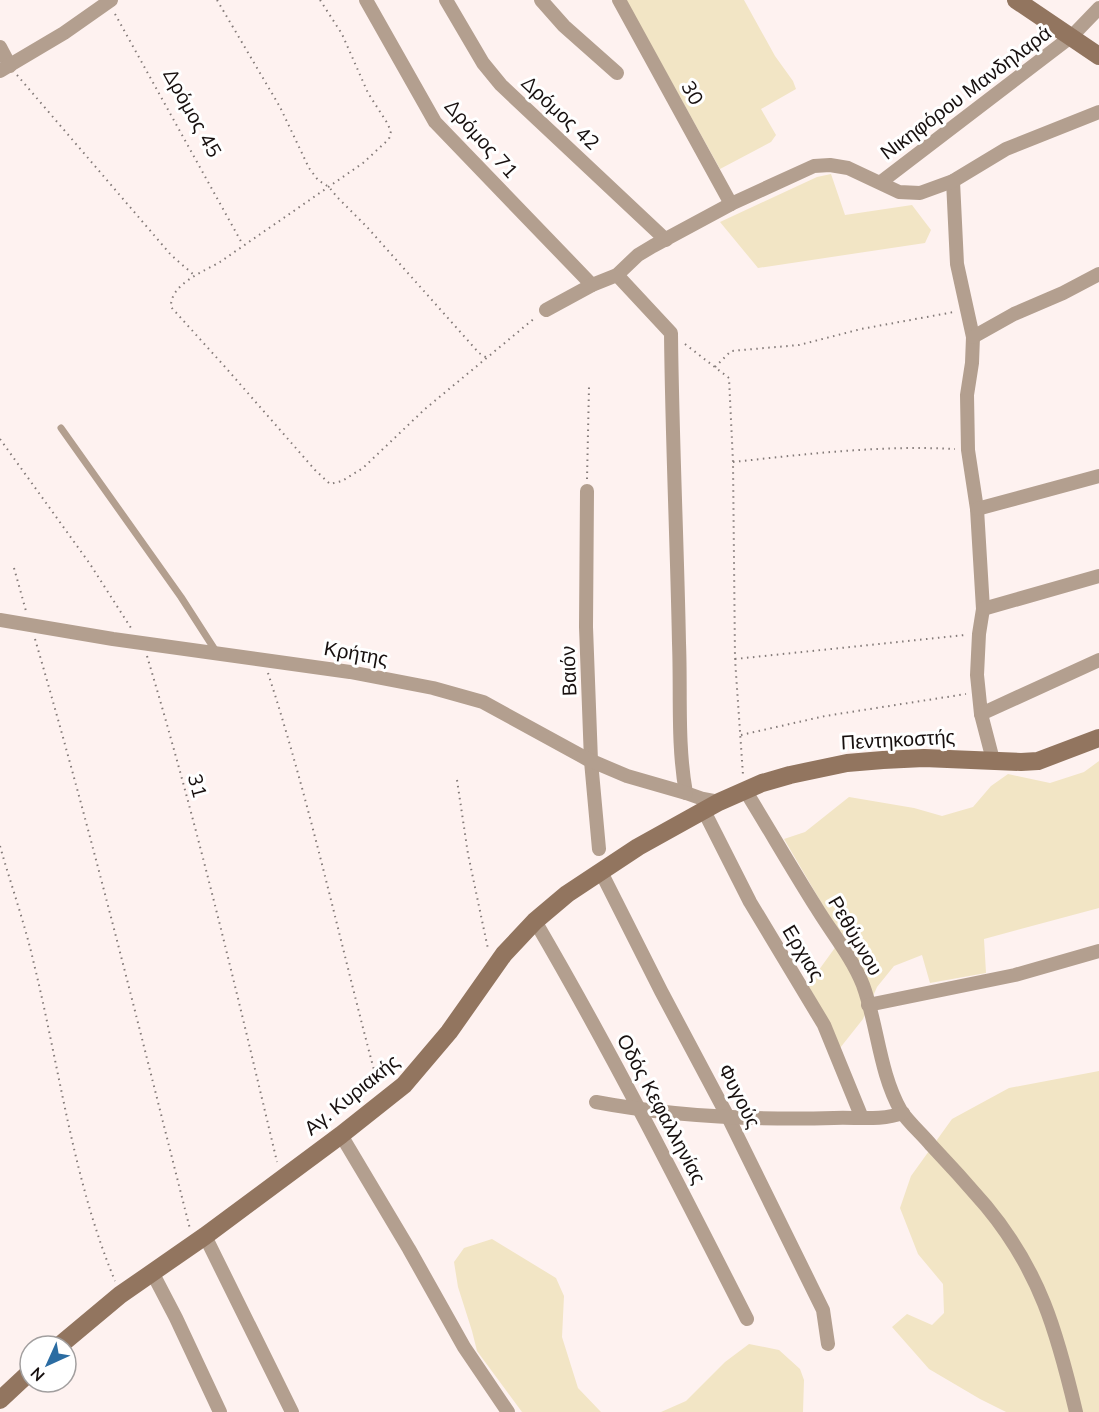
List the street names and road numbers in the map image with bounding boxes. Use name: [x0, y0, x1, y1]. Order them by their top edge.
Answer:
street label: Νικηφόρου Μανδηλαρά: [875, 20, 1057, 166]
street label: Δρόμος 45: [156, 64, 228, 162]
street label: Δρόμος 42: [515, 70, 605, 156]
street label: 30: [674, 76, 710, 110]
street label: Δρόμος 71: [438, 93, 524, 185]
street label: Κρήτης: [322, 635, 390, 673]
street label: Βαιόν: [555, 645, 583, 697]
street label: Πεντηκοστής: [840, 724, 956, 756]
street label: 31: [181, 771, 213, 801]
street label: Ρεθύμνου: [821, 891, 889, 981]
street label: Ερχιας: [776, 920, 830, 986]
street label: Οδός Κεφαλληνίας: [610, 1029, 712, 1189]
street label: Αγ. Κυριακής: [299, 1048, 405, 1142]
street label: Φυγούς: [711, 1059, 767, 1133]

